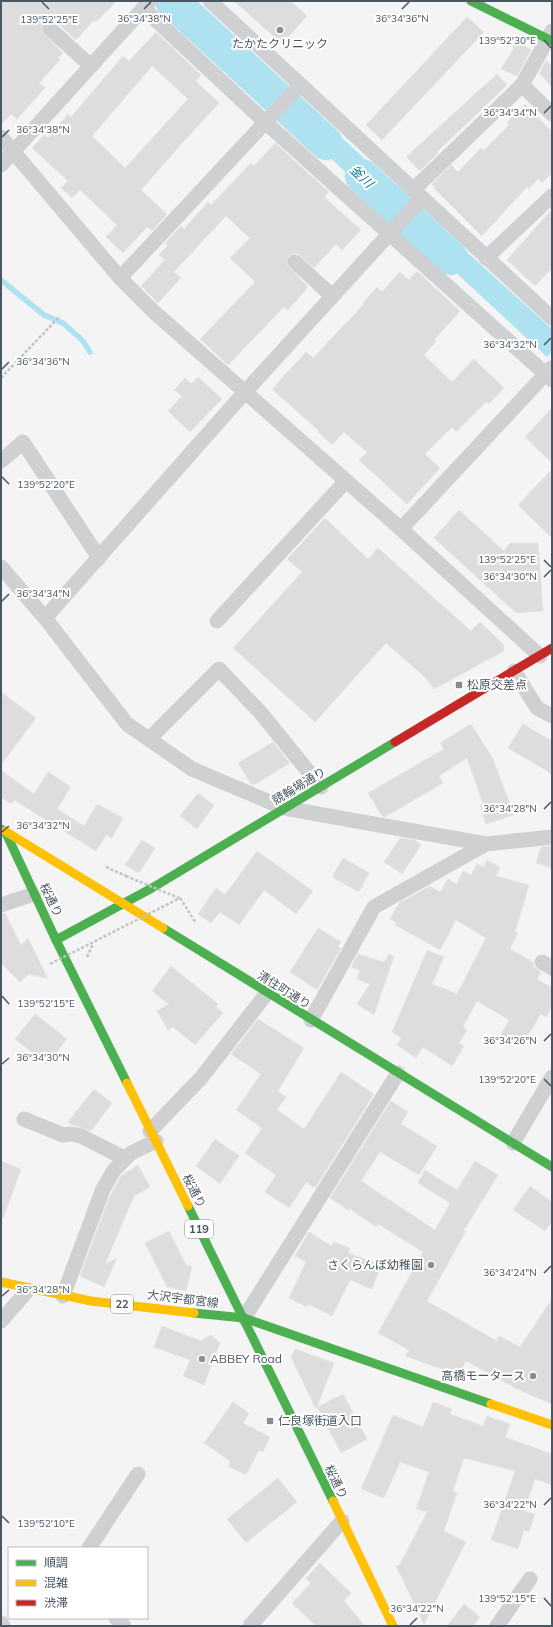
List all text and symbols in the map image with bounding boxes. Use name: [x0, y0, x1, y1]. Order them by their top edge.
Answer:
text: 36°34'38"N: [117, 12, 171, 25]
text: 36°34'36"N: [375, 12, 429, 25]
text: 139°52'25"E: [20, 13, 78, 26]
marker: たかたクリニック: [275, 25, 285, 35]
text: 139°52'30"E: [478, 34, 536, 47]
place label: たかたクリニック: [232, 36, 328, 51]
text: 36°34'34"N: [483, 106, 537, 119]
text: 36°34'38"N: [16, 123, 70, 136]
water label: 釜川: [347, 161, 378, 192]
text: 36°34'32"N: [483, 338, 537, 351]
text: 36°34'36"N: [16, 355, 70, 368]
text: 139°52'20"E: [17, 478, 75, 491]
text: 139°52'25"E: [478, 553, 536, 566]
text: 36°34'30"N: [483, 570, 537, 583]
text: 36°34'34"N: [16, 587, 70, 600]
place label: 松原交差点: [467, 677, 527, 692]
marker: 松原交差点: [454, 680, 464, 690]
street label: 競輪場通り: [269, 764, 328, 807]
text: 36°34'28"N: [483, 802, 537, 815]
text: 36°34'32"N: [16, 819, 70, 832]
street label: 桜通り: [37, 880, 66, 919]
street label: 清住町通り: [255, 967, 314, 1012]
text: 139°52'15"E: [17, 997, 75, 1010]
text: 36°34'26"N: [483, 1034, 537, 1047]
text: 36°34'30"N: [16, 1051, 70, 1064]
text: 139°52'20"E: [478, 1073, 536, 1086]
street label: 桜通り: [180, 1171, 209, 1210]
road number: 119: [185, 1220, 213, 1238]
place label: さくらんぼ幼稚園: [327, 1257, 423, 1272]
marker: さくらんぼ幼稚園: [426, 1260, 436, 1270]
text: 36°34'24"N: [483, 1266, 537, 1279]
text: 36°34'28"N: [16, 1283, 70, 1296]
street label: 大沢宇都宮線: [146, 1287, 220, 1310]
road number: 22: [111, 1295, 133, 1313]
place label: ABBEY Road: [210, 1351, 282, 1366]
marker: ABBEY Road: [197, 1354, 207, 1364]
place label: 高橋モータース: [442, 1368, 525, 1383]
marker: 高橋モータース: [528, 1371, 538, 1381]
place label: 仁良塚街道入口: [278, 1413, 362, 1428]
marker: 仁良塚街道入口: [265, 1416, 275, 1426]
street label: 桜通り: [322, 1462, 351, 1501]
text: 36°34'22"N: [483, 1498, 537, 1511]
text: 139°52'10"E: [17, 1517, 75, 1530]
legend: [8, 1547, 148, 1619]
text: 順調: [44, 1555, 68, 1570]
text: 混雑: [44, 1575, 68, 1590]
text: 139°52'15"E: [478, 1592, 536, 1605]
text: 渋滞: [44, 1595, 68, 1610]
text: 36°34'22"N: [390, 1602, 444, 1615]

